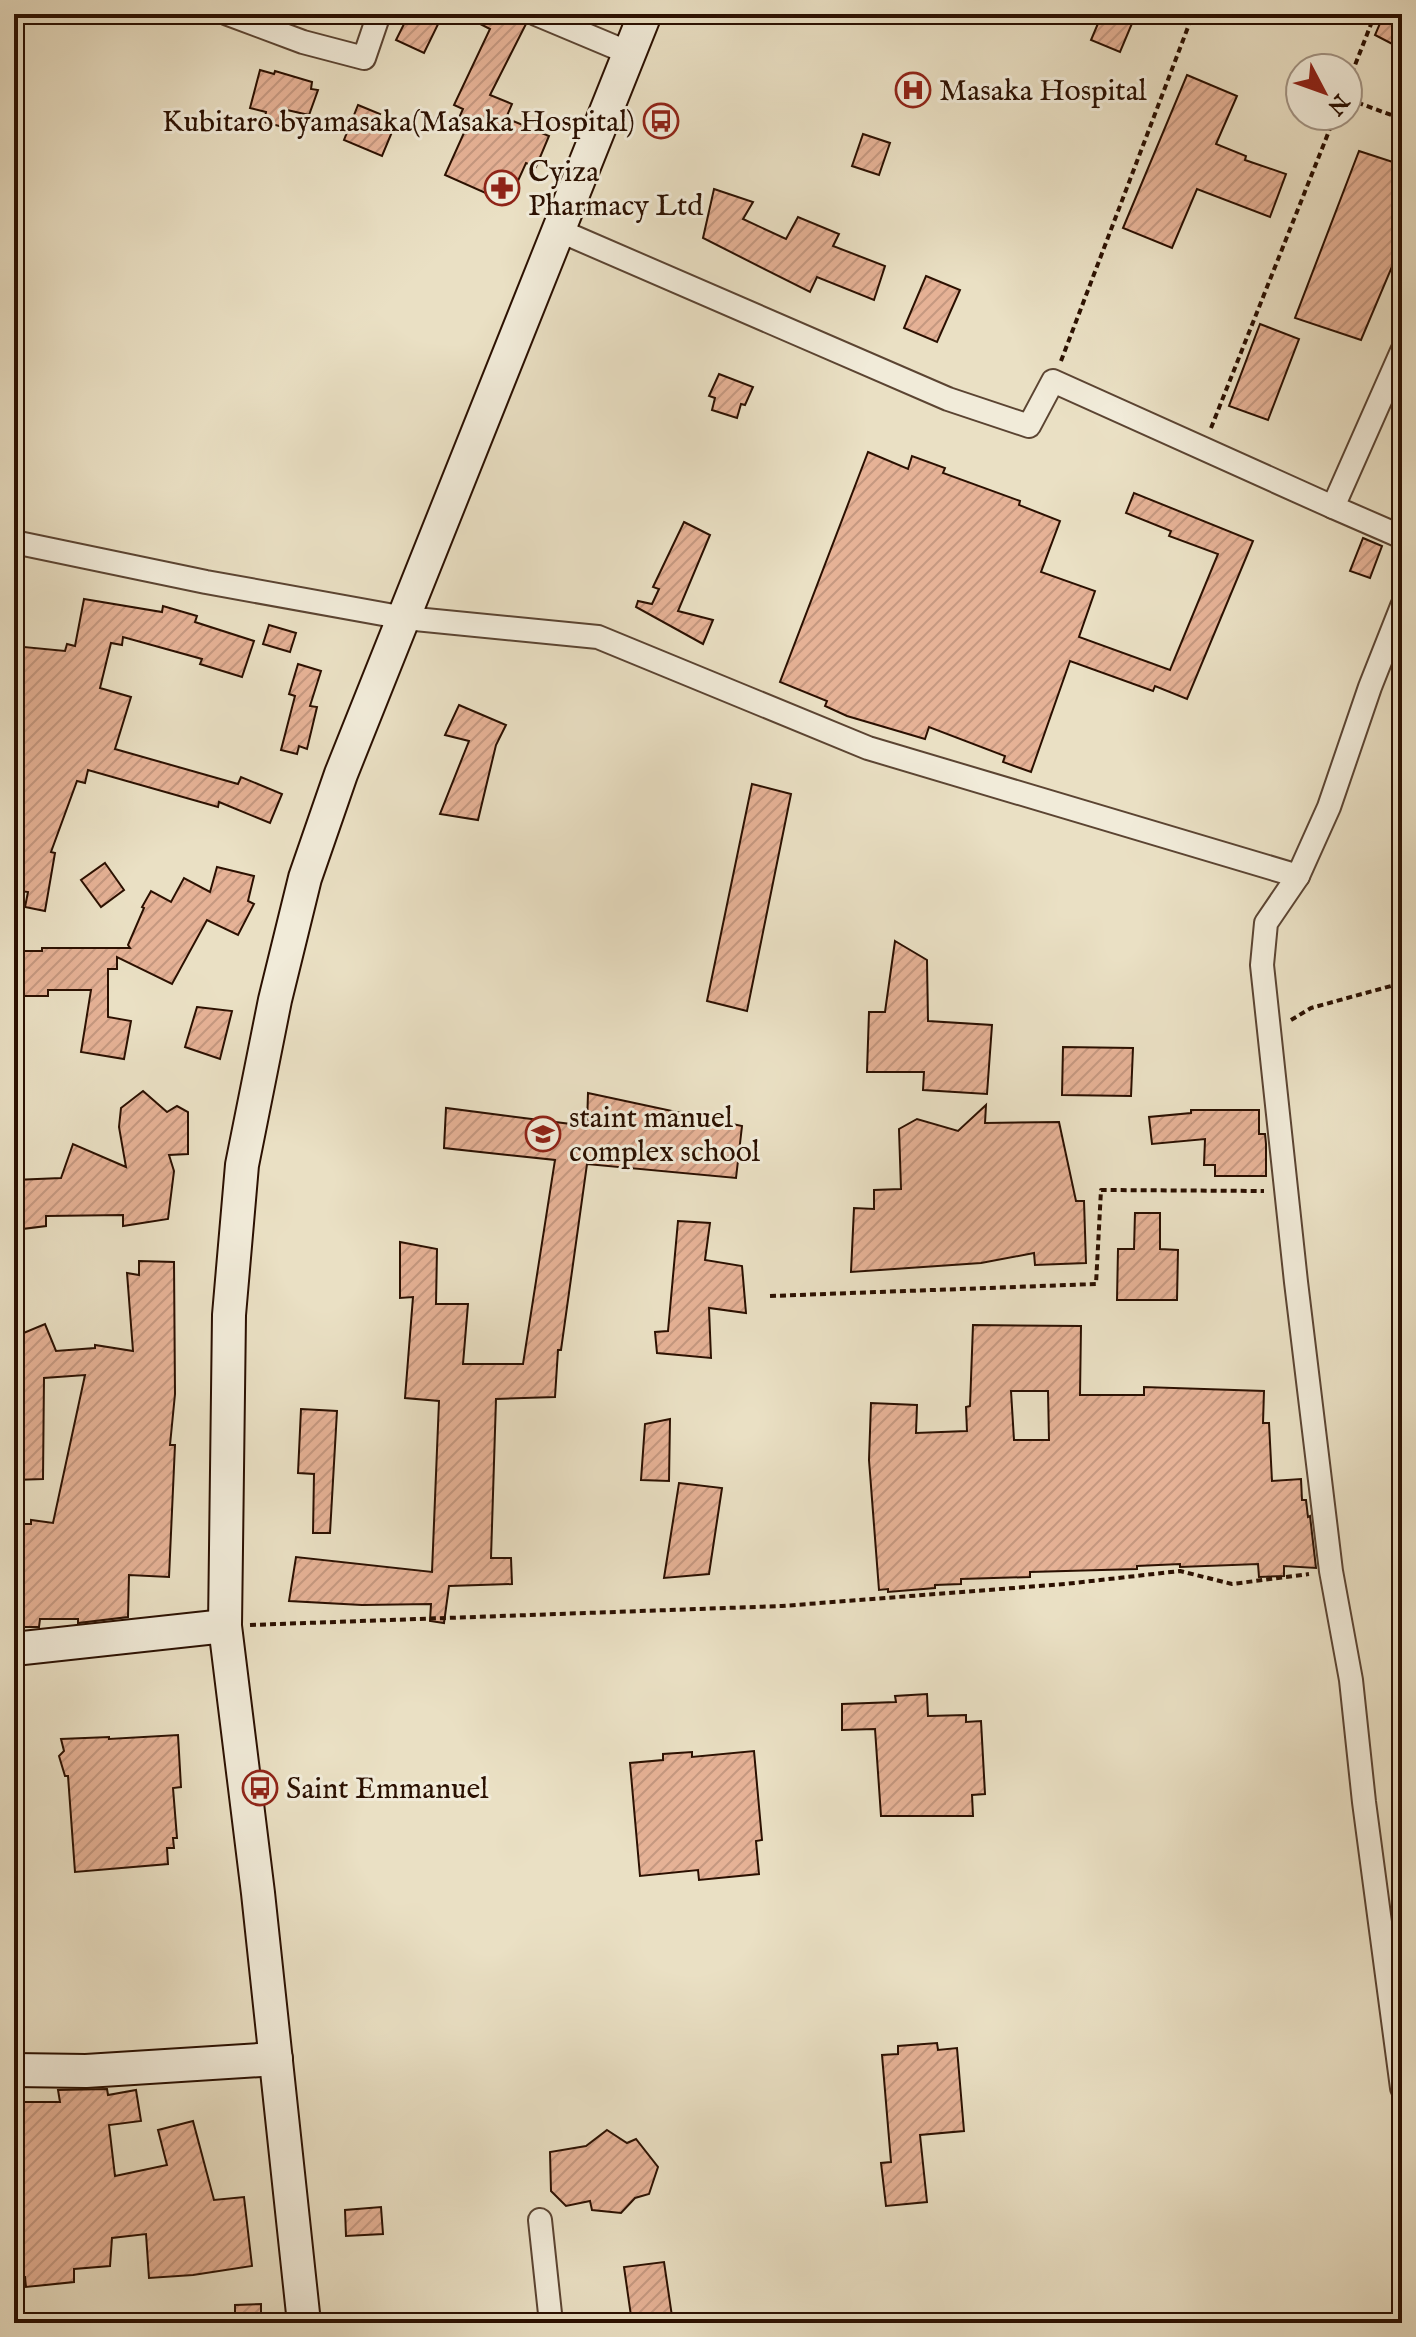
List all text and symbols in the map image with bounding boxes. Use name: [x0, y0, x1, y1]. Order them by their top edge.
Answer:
north arrow: [1284, 52, 1364, 132]
hospital icon: Masaka Hospital: [894, 71, 932, 109]
place label: Masaka Hospital: [939, 73, 1148, 111]
text: N: [1321, 87, 1355, 120]
bus stop icon: Kubitaro byamasaka(Masaka Hospital): [642, 102, 680, 140]
place label: Kubitaro byamasaka(Masaka Hospital): [162, 104, 635, 142]
place label: Cyiza Pharmacy Ltd: [528, 154, 704, 226]
pharmacy icon: Cyiza Pharmacy Ltd: [483, 169, 521, 207]
place label: staint manuel complex school: [569, 1100, 761, 1172]
school or university icon: staint manuel complex school: [524, 1115, 562, 1153]
bus stop icon: Saint Emmanuel: [241, 1769, 279, 1807]
place label: Saint Emmanuel: [286, 1771, 489, 1809]

